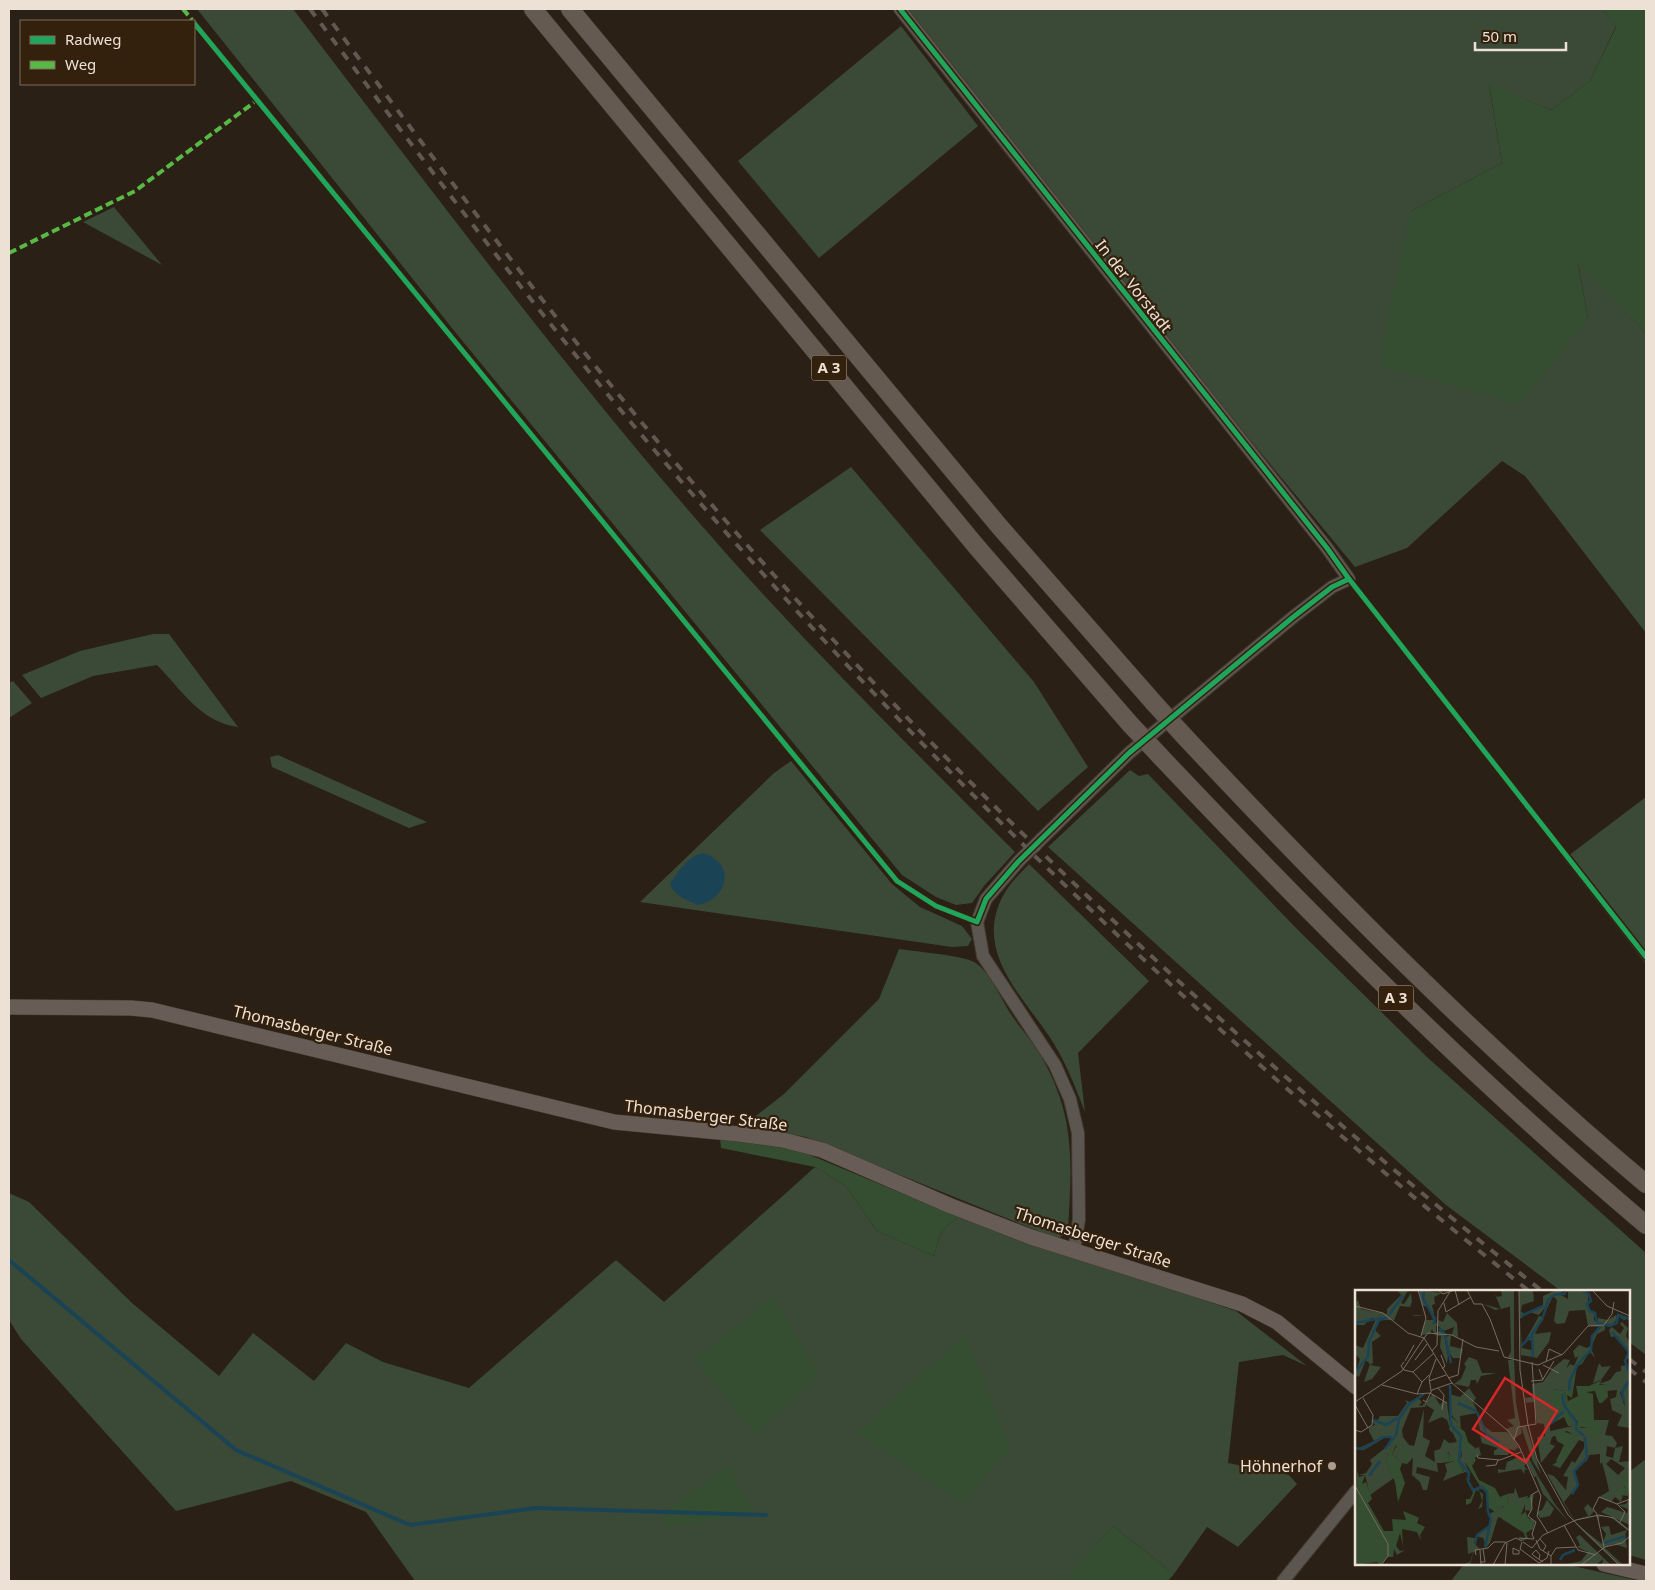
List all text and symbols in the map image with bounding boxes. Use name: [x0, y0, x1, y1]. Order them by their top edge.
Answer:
legend: [20, 20, 195, 85]
scale bar: [1475, 20, 1566, 52]
text: 50 m: [1482, 26, 1517, 46]
text: Radweg: [65, 29, 121, 49]
text: Weg: [65, 54, 96, 74]
street label: In der Vorstadt: [1091, 235, 1177, 337]
road number: A 3: [812, 356, 846, 380]
road number: A 3: [1378, 986, 1414, 1010]
street label: Thomasberger Straße: [231, 999, 395, 1061]
street label: Thomasberger Straße: [623, 1094, 789, 1136]
street label: Thomasberger Straße: [1012, 1201, 1174, 1273]
inset map: [1355, 1290, 1630, 1565]
place label: Höhnerhof: [1240, 1455, 1323, 1477]
marker: Höhnerhof: [1326, 1460, 1338, 1472]

